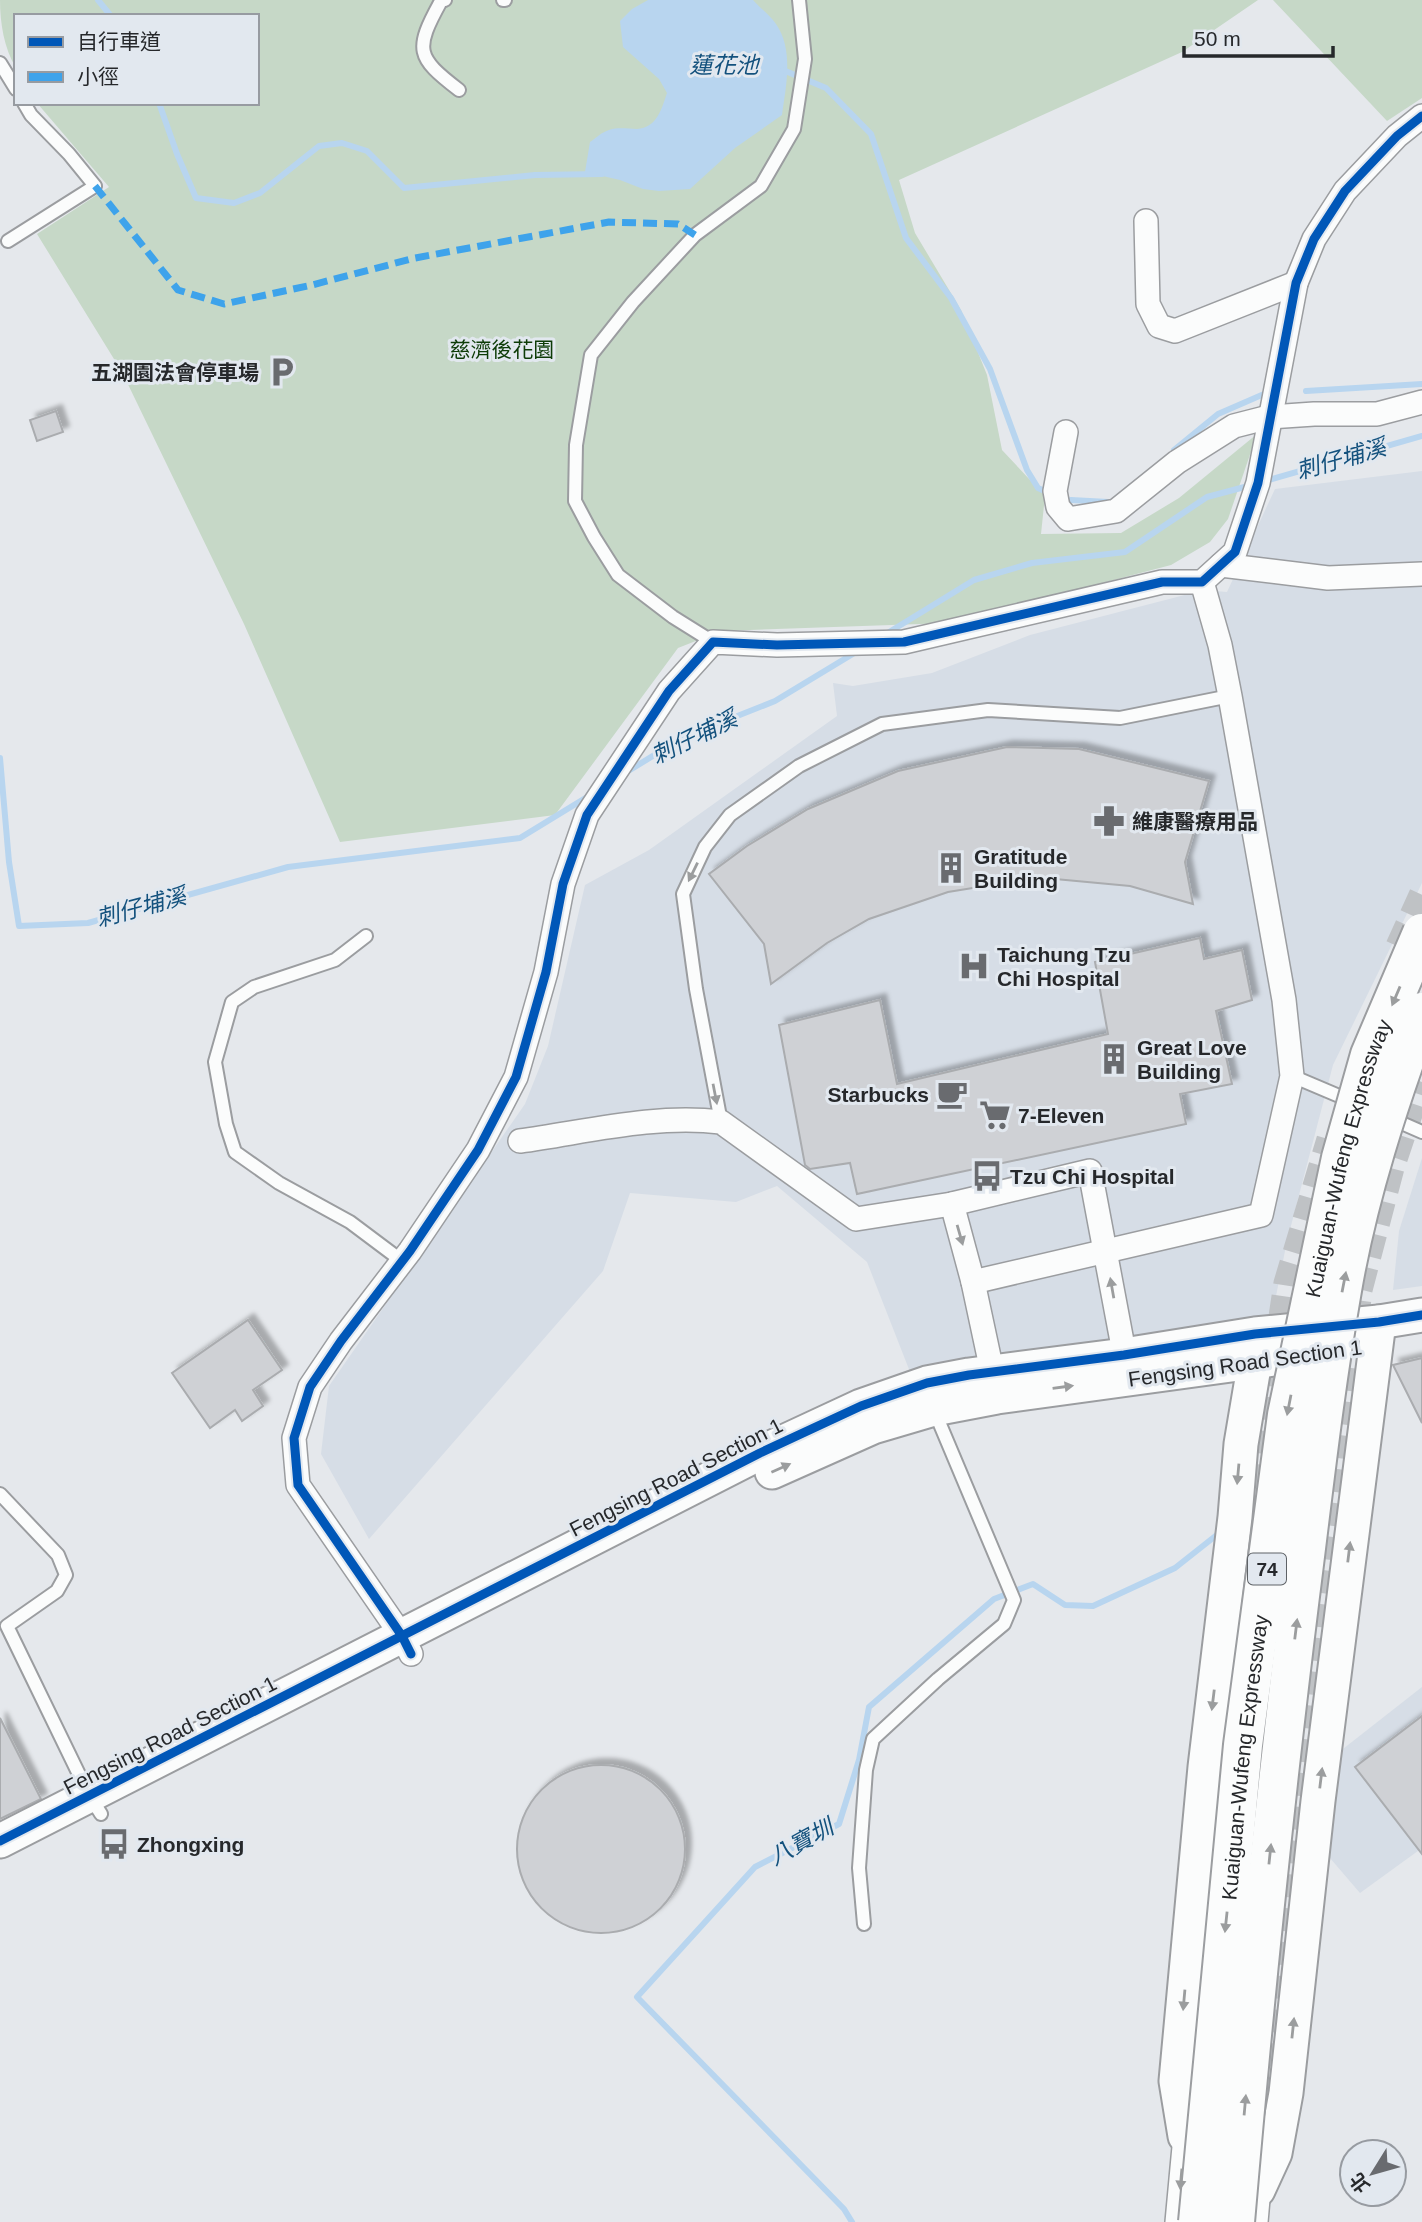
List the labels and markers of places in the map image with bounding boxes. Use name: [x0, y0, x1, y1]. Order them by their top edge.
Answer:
parking icon: 五湖園法會停車場: [265, 355, 299, 389]
place label: 五湖園法會停車場: [91, 361, 259, 384]
pharmacy icon: 維康醫療用品: [1092, 804, 1126, 838]
place label: 維康醫療用品: [1132, 810, 1258, 833]
place label: Gratitude Building: [974, 845, 1067, 892]
building icon: Gratitude Building: [934, 851, 968, 885]
place label: Taichung Tzu Chi Hospital: [997, 943, 1131, 990]
hospital icon: Taichung Tzu Chi Hospital: [957, 949, 991, 983]
place label: Great Love Building: [1137, 1036, 1247, 1083]
building icon: Great Love Building: [1097, 1042, 1131, 1076]
cafe icon: Starbucks: [935, 1077, 969, 1111]
place label: Starbucks: [827, 1083, 929, 1106]
supermarket icon: 7-Eleven: [978, 1098, 1012, 1132]
place label: 7-Eleven: [1018, 1104, 1104, 1127]
bus stop icon: Tzu Chi Hospital: [970, 1159, 1004, 1193]
place label: Tzu Chi Hospital: [1010, 1165, 1175, 1188]
bus stop icon: Zhongxing: [97, 1827, 131, 1861]
place label: Zhongxing: [137, 1833, 244, 1856]

